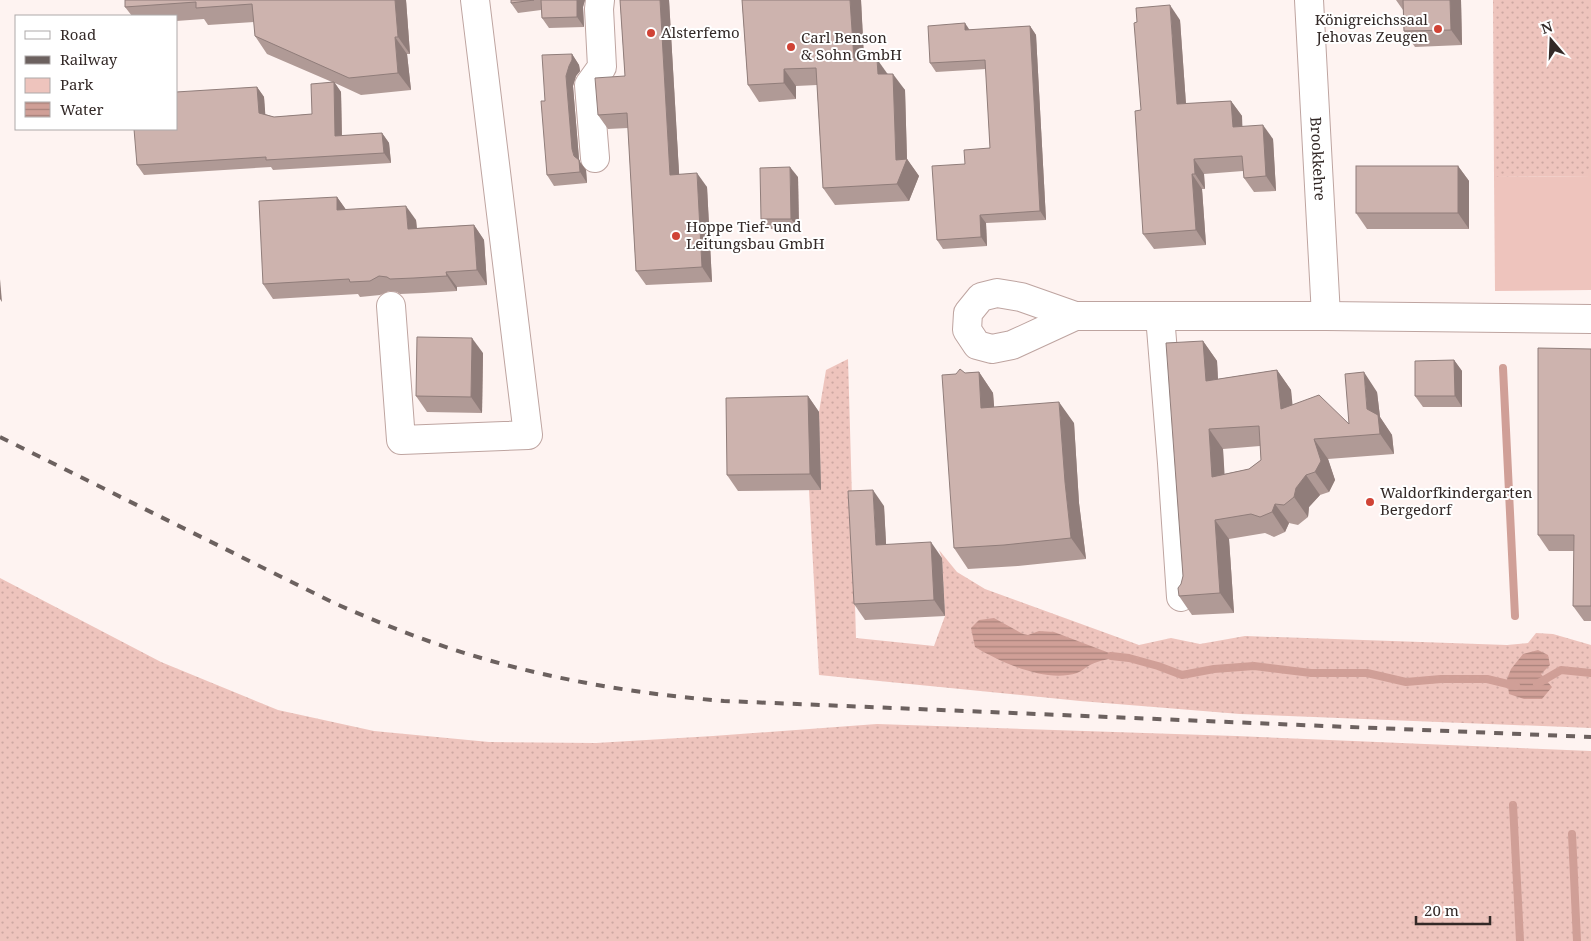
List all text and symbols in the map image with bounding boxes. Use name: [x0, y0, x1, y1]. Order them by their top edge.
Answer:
place label: Königreichssaal Jehovas Zeugen: [1315, 9, 1428, 46]
legend: [15, 15, 178, 130]
north arrow: [1526, 15, 1576, 65]
text: N: [1538, 16, 1555, 38]
place label: Alsterfemo: [661, 22, 740, 42]
marker: Königreichssaal Jehovas Zeugen: [1432, 23, 1444, 35]
text: Road: [60, 24, 96, 44]
marker: Alsterfemo: [645, 27, 657, 39]
place label: Carl Benson & Sohn GmbH: [801, 27, 902, 64]
marker: Carl Benson & Sohn GmbH: [785, 41, 797, 53]
text: Railway: [60, 49, 118, 69]
text: Park: [60, 74, 94, 94]
text: Water: [60, 99, 103, 119]
street label: Brookkehre: [1306, 116, 1331, 201]
place label: Hoppe Tief- und Leitungsbau GmbH: [686, 216, 825, 253]
marker: Hoppe Tief- und Leitungsbau GmbH: [670, 230, 682, 242]
place label: Waldorfkindergarten Bergedorf: [1380, 482, 1533, 519]
marker: Waldorfkindergarten Bergedorf: [1364, 496, 1376, 508]
scale bar: [1416, 894, 1490, 926]
text: 20 m: [1424, 900, 1459, 920]

